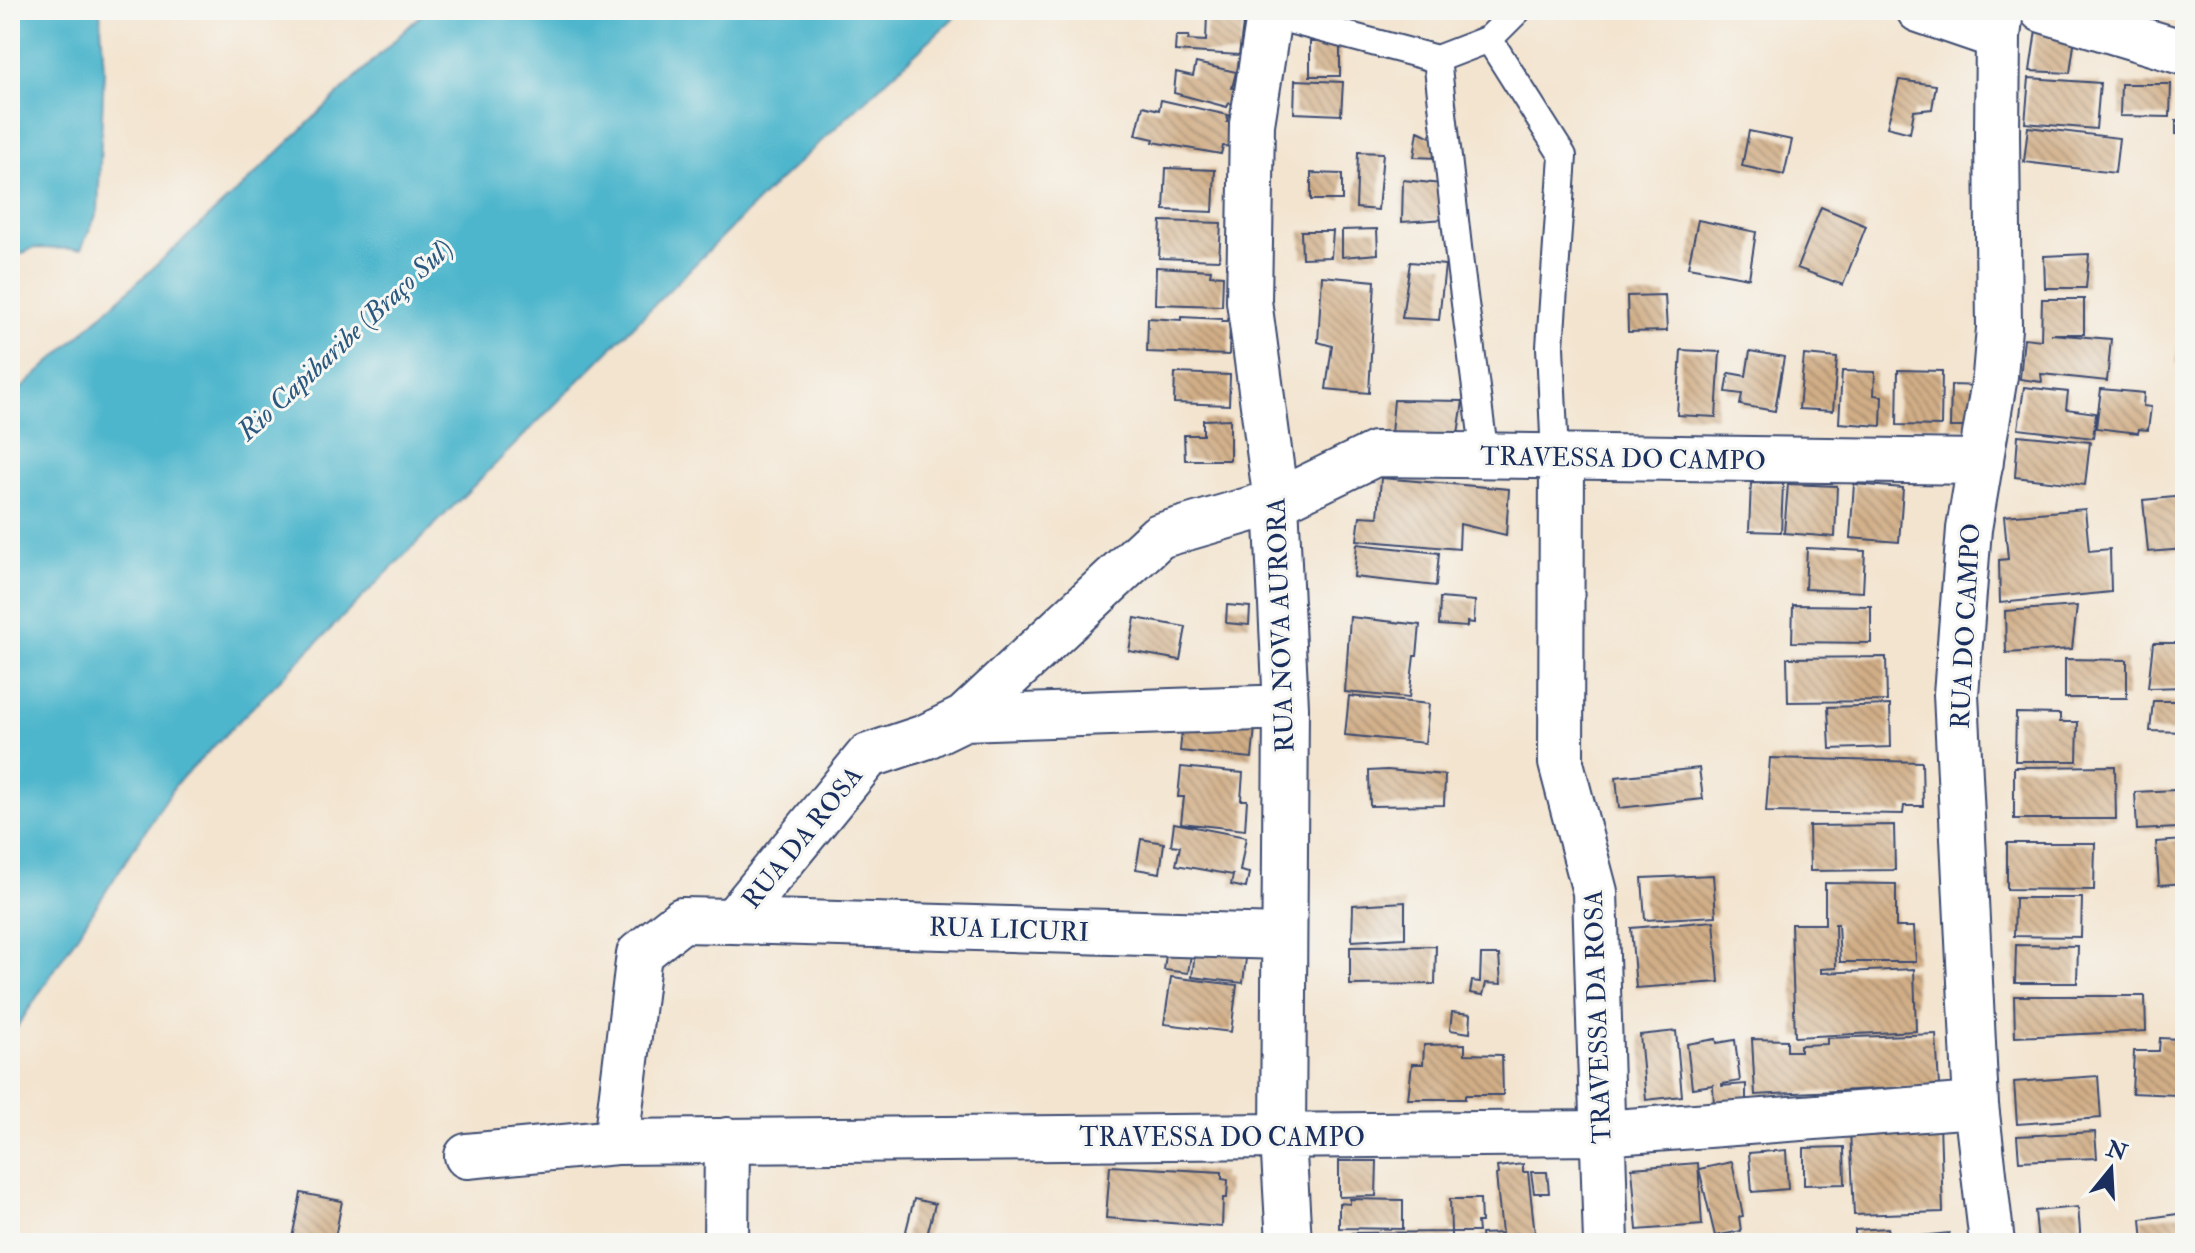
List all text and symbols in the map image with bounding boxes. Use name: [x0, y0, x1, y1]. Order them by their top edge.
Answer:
water label: Rio Capibaribe (Braço Sul): [230, 231, 460, 449]
street label: TRAVESSA DO CAMPO: [1480, 441, 1766, 477]
street label: RUA NOVA AURORA: [1261, 496, 1301, 753]
street label: RUA DO CAMPO: [1945, 522, 1987, 730]
street label: RUA DA ROSA: [736, 760, 870, 915]
street label: TRAVESSA DA ROSA: [1578, 889, 1618, 1144]
street label: RUA LICURI: [928, 911, 1090, 949]
street label: TRAVESSA DO CAMPO: [1079, 1122, 1365, 1154]
north arrow: [2071, 1129, 2151, 1209]
text: N: [2102, 1134, 2131, 1167]

